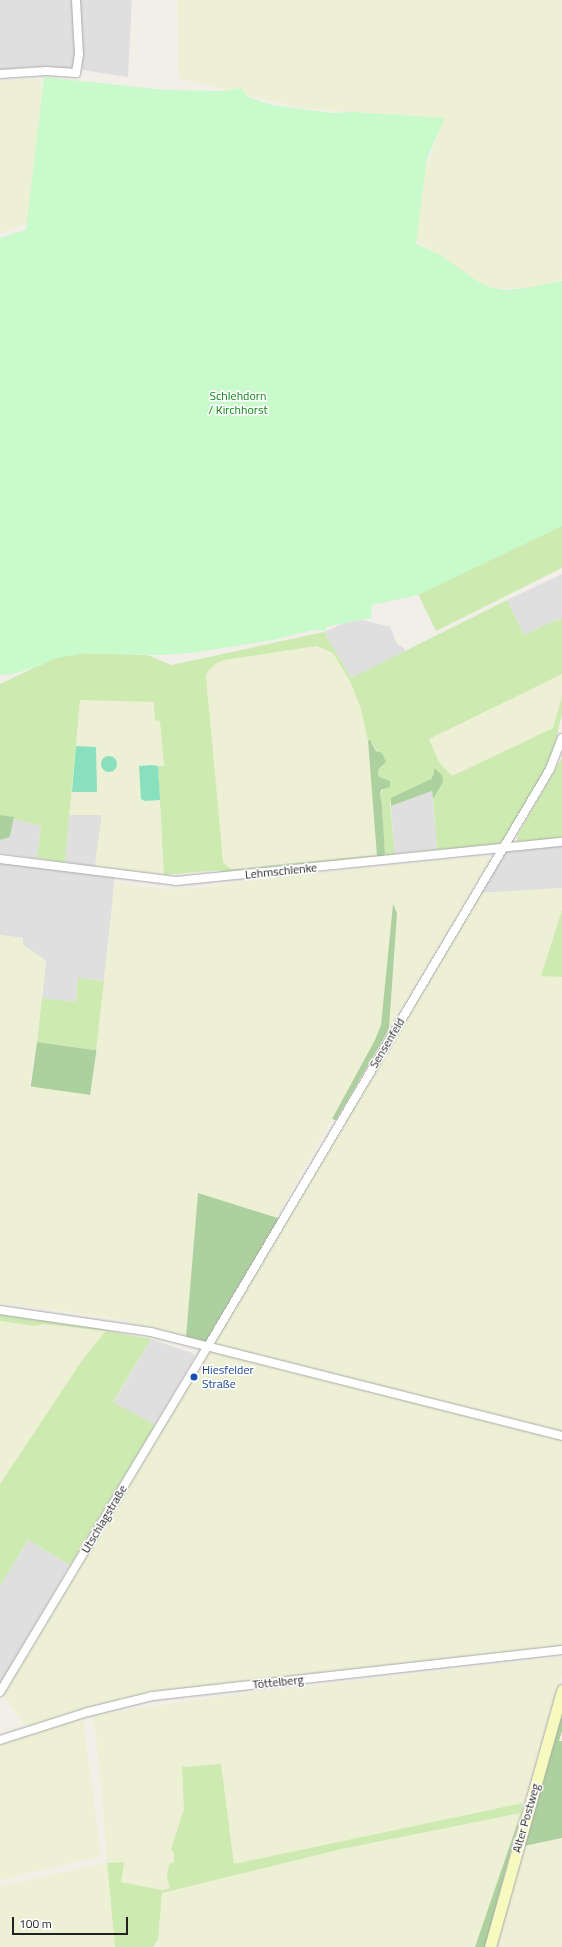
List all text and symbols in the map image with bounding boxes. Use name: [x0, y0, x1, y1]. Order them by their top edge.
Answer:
park label: Schlehdorn / Kirchhorst: [208, 389, 268, 417]
street label: Lehmschlenke: [244, 860, 318, 882]
street label: Sensenfeld: [366, 1015, 408, 1071]
place label: Hiesfelder Straße: [202, 1363, 254, 1391]
marker: Hiesfelder Straße: [189, 1372, 199, 1382]
street label: Utschlagstraße: [78, 1482, 130, 1556]
street label: Töttelberg: [252, 1672, 304, 1692]
street label: Alter Postweg: [509, 1782, 543, 1854]
scale bar: [14, 1909, 130, 1935]
text: 100 m: [19, 1914, 52, 1933]

